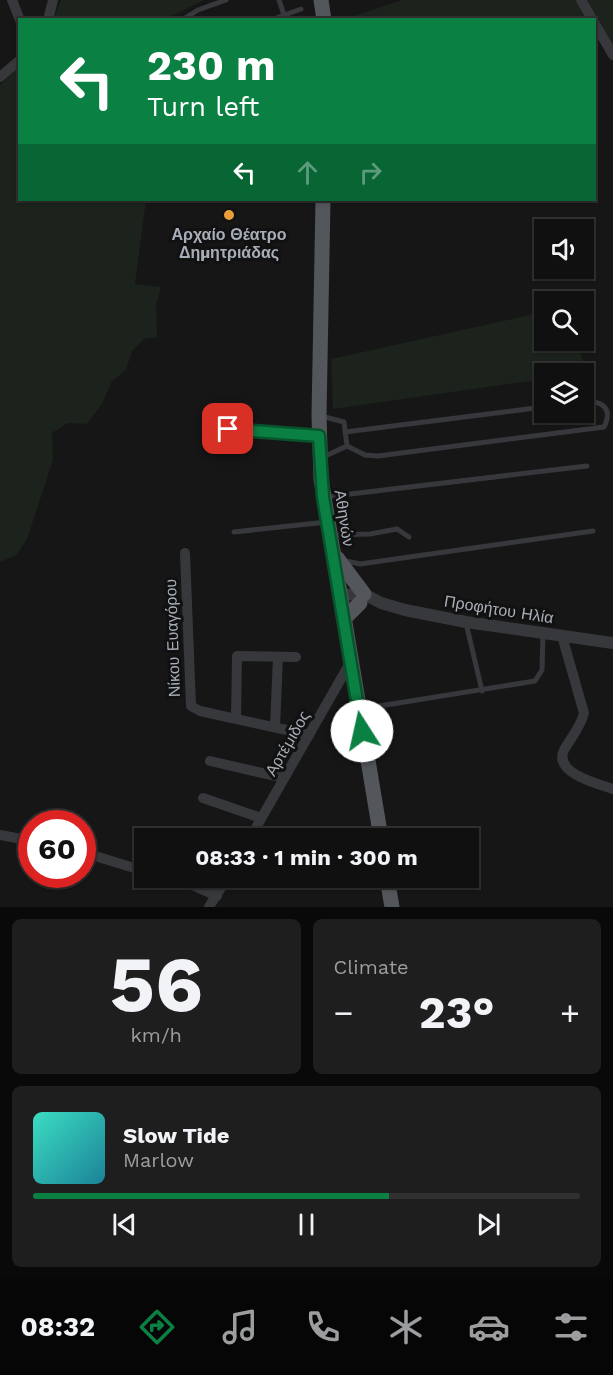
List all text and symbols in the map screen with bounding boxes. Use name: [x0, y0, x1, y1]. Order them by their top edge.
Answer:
text: 230 m: [147, 41, 276, 90]
icon: left: [48, 42, 126, 120]
text: Turn left: [147, 91, 259, 123]
icon: left: [228, 156, 261, 189]
icon: ahead: [291, 156, 324, 189]
icon: right: [354, 156, 387, 189]
marker: Αρχαίο Θέατρο Δημητριάδας: [222, 208, 236, 222]
map controls: [534, 219, 594, 423]
button: sound: [534, 219, 594, 279]
place label: Αρχαίο Θέατρο Δημητριάδας: [171, 225, 287, 262]
button: search: [534, 291, 594, 351]
button: layers: [534, 363, 594, 423]
pin: [202, 403, 253, 454]
icon: arrive: [211, 412, 244, 445]
street label: Αθηνών: [331, 488, 358, 548]
street label: Νίκου Ευαγόρου: [161, 579, 184, 697]
street label: Προφήτου Ηλία: [443, 591, 555, 628]
position arrow: [330, 699, 394, 763]
street label: Αρτέμιδος: [261, 707, 314, 779]
speed limit sign: 60: [18, 810, 96, 888]
text: 08:33 · 1 min · 300 m: [195, 845, 418, 870]
text: 56: [109, 938, 203, 1030]
text: Climate: [334, 955, 409, 979]
text: 23°: [419, 986, 495, 1039]
text: −: [334, 993, 353, 1032]
text: +: [560, 993, 580, 1032]
text: km/h: [130, 1023, 182, 1047]
text: Slow Tide: [123, 1123, 230, 1148]
text: Marlow: [123, 1148, 194, 1172]
icon: previous: [108, 1208, 141, 1241]
icon: pause: [290, 1208, 323, 1241]
icon: next: [472, 1208, 505, 1241]
icon: directions: [136, 1306, 178, 1348]
icon: music: [219, 1306, 261, 1348]
icon: phone: [302, 1306, 344, 1348]
icon: climate: [385, 1306, 427, 1348]
icon: car: [468, 1306, 510, 1348]
icon: filters: [550, 1306, 592, 1348]
text: 08:32: [20, 1311, 95, 1343]

